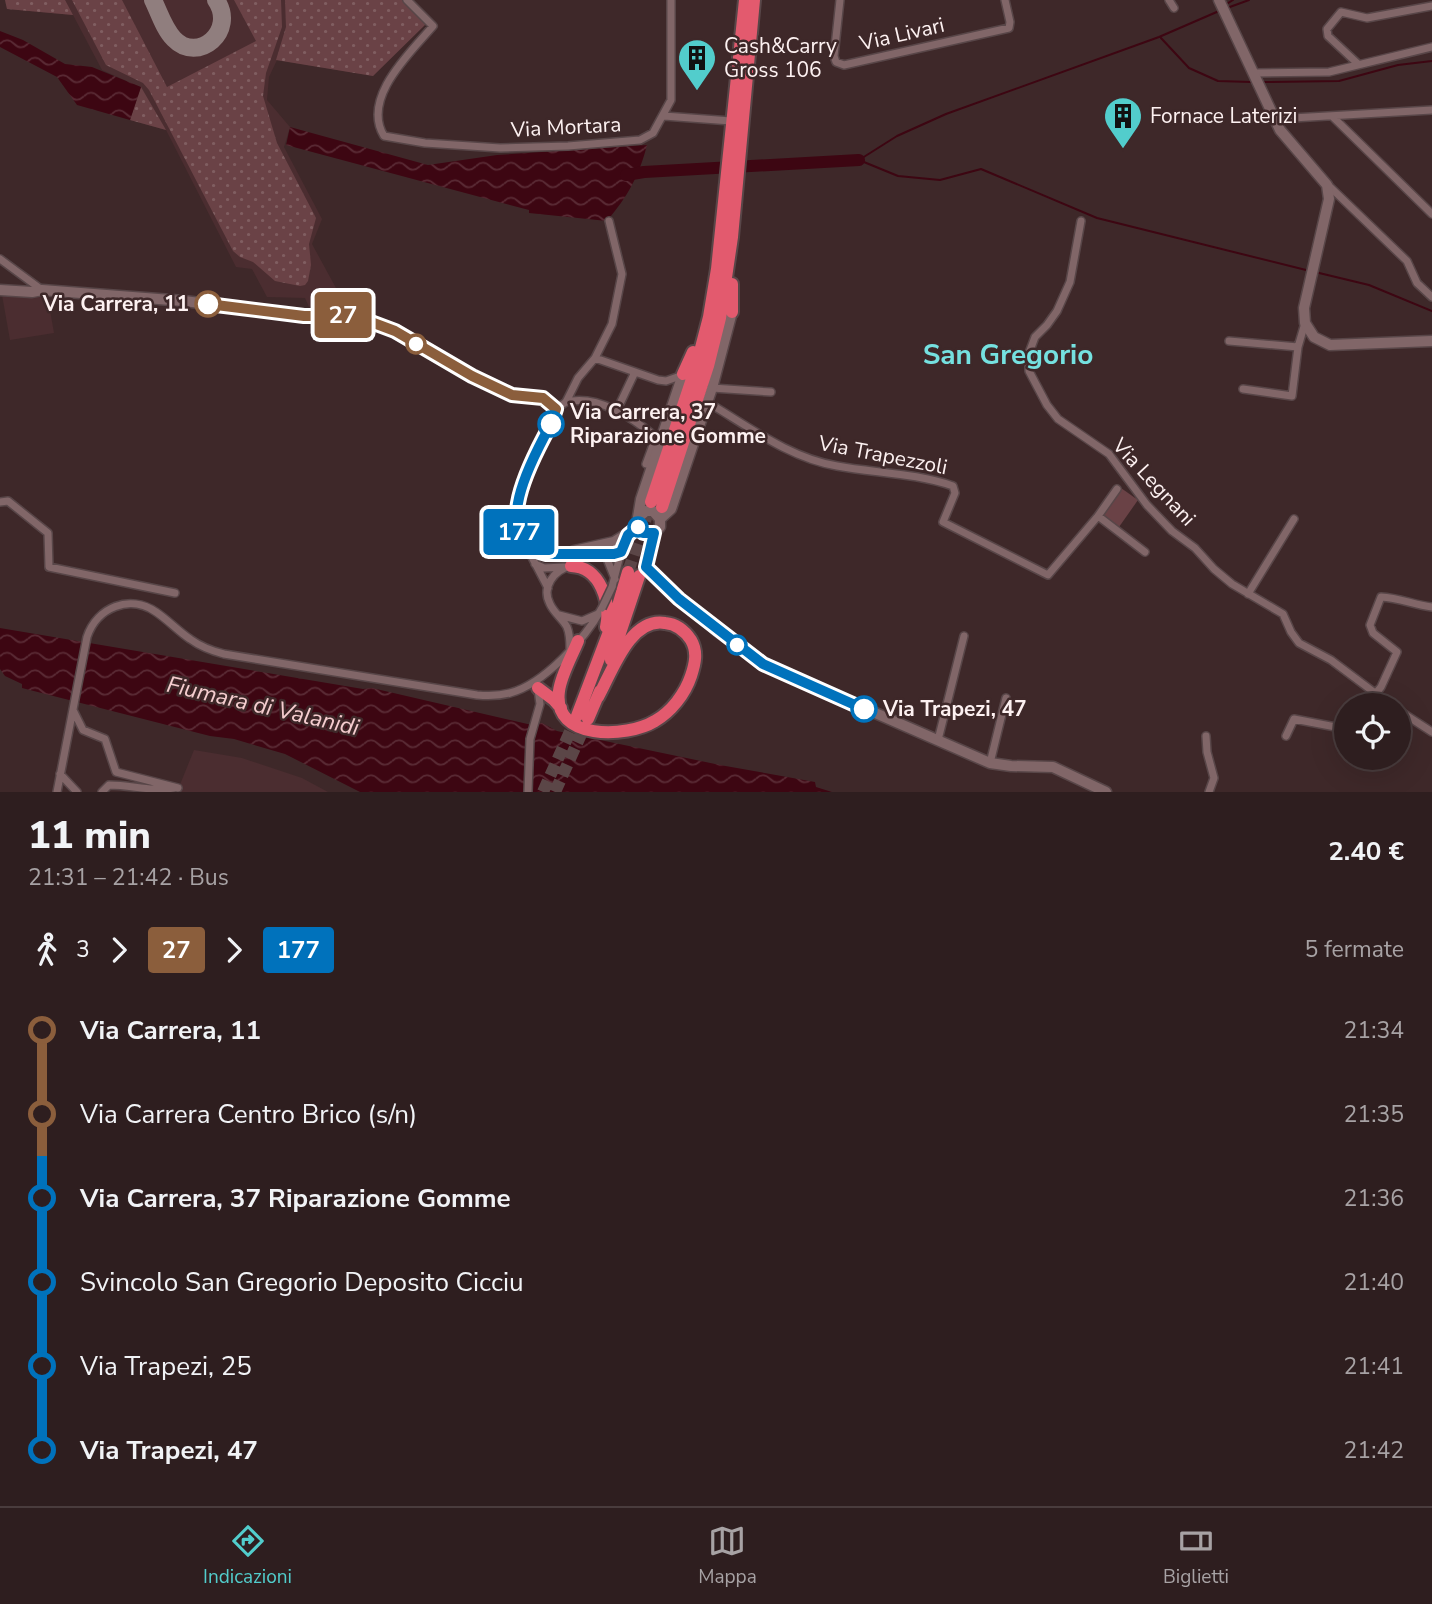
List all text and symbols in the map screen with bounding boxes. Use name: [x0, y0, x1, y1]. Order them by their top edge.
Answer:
street label: Via Livari: [856, 11, 947, 58]
place label: Cash&Carry Gross 106: [724, 32, 837, 84]
building icon: Cash&Carry Gross 106: [676, 37, 718, 92]
building icon: Fornace Laterizi: [1102, 95, 1144, 150]
place label: Fornace Laterizi: [1150, 102, 1297, 130]
street label: Via Mortara: [509, 110, 622, 144]
place label: Via Carrera, 11: [42, 290, 189, 318]
marker: Via Carrera, 11: [195, 291, 221, 317]
line badge: 27: [312, 292, 374, 338]
text: 27: [329, 299, 357, 331]
unlabelled marker: [406, 334, 426, 354]
district label: San Gregorio: [923, 336, 1093, 374]
place label: Via Carrera, 37 Riparazione Gomme: [569, 398, 766, 450]
marker: Via Carrera, 37 Riparazione Gomme: [538, 411, 564, 437]
street label: Via Trapezzoli: [815, 429, 950, 481]
street label: Via Legnani: [1105, 431, 1202, 532]
line badge: 177: [479, 509, 559, 555]
text: 177: [497, 516, 541, 548]
unlabelled marker: [628, 517, 648, 537]
unlabelled marker: [727, 635, 747, 655]
water label: Fiumara di Valanidi: [164, 669, 363, 743]
map controls: [1334, 693, 1411, 770]
button: locate: [1334, 693, 1411, 770]
place label: Via Trapezi, 47: [882, 695, 1027, 723]
marker: Via Trapezi, 47: [851, 696, 877, 722]
text: 11 min: [28, 810, 151, 861]
text: 2.40 €: [1328, 834, 1404, 869]
text: 21:31 – 21:42 · Bus: [28, 862, 229, 893]
icon: walk: [28, 931, 66, 969]
icon: forward: [100, 931, 138, 969]
icon: forward: [215, 931, 253, 969]
text: 3: [76, 934, 90, 965]
text: 27: [162, 934, 191, 966]
text: 177: [277, 934, 320, 966]
text: 5 fermate: [1304, 934, 1404, 965]
text: Via Carrera, 11: [80, 1013, 261, 1048]
text: 21:34: [1344, 1015, 1404, 1046]
text: Via Carrera Centro Brico (s/n): [80, 1097, 417, 1132]
text: 21:35: [1344, 1099, 1404, 1130]
text: Via Carrera, 37 Riparazione Gomme: [80, 1181, 511, 1216]
text: 21:36: [1344, 1183, 1404, 1214]
text: Svincolo San Gregorio Deposito Cicciu: [80, 1265, 524, 1300]
text: 21:40: [1344, 1267, 1404, 1298]
text: Via Trapezi, 25: [80, 1349, 252, 1384]
text: 21:41: [1344, 1351, 1404, 1382]
text: Via Trapezi, 47: [80, 1433, 258, 1468]
text: 21:42: [1344, 1435, 1404, 1466]
tab: Indicazioni: [203, 1522, 292, 1590]
tab: Mappa: [698, 1522, 757, 1590]
tab: Biglietti: [1163, 1522, 1229, 1590]

